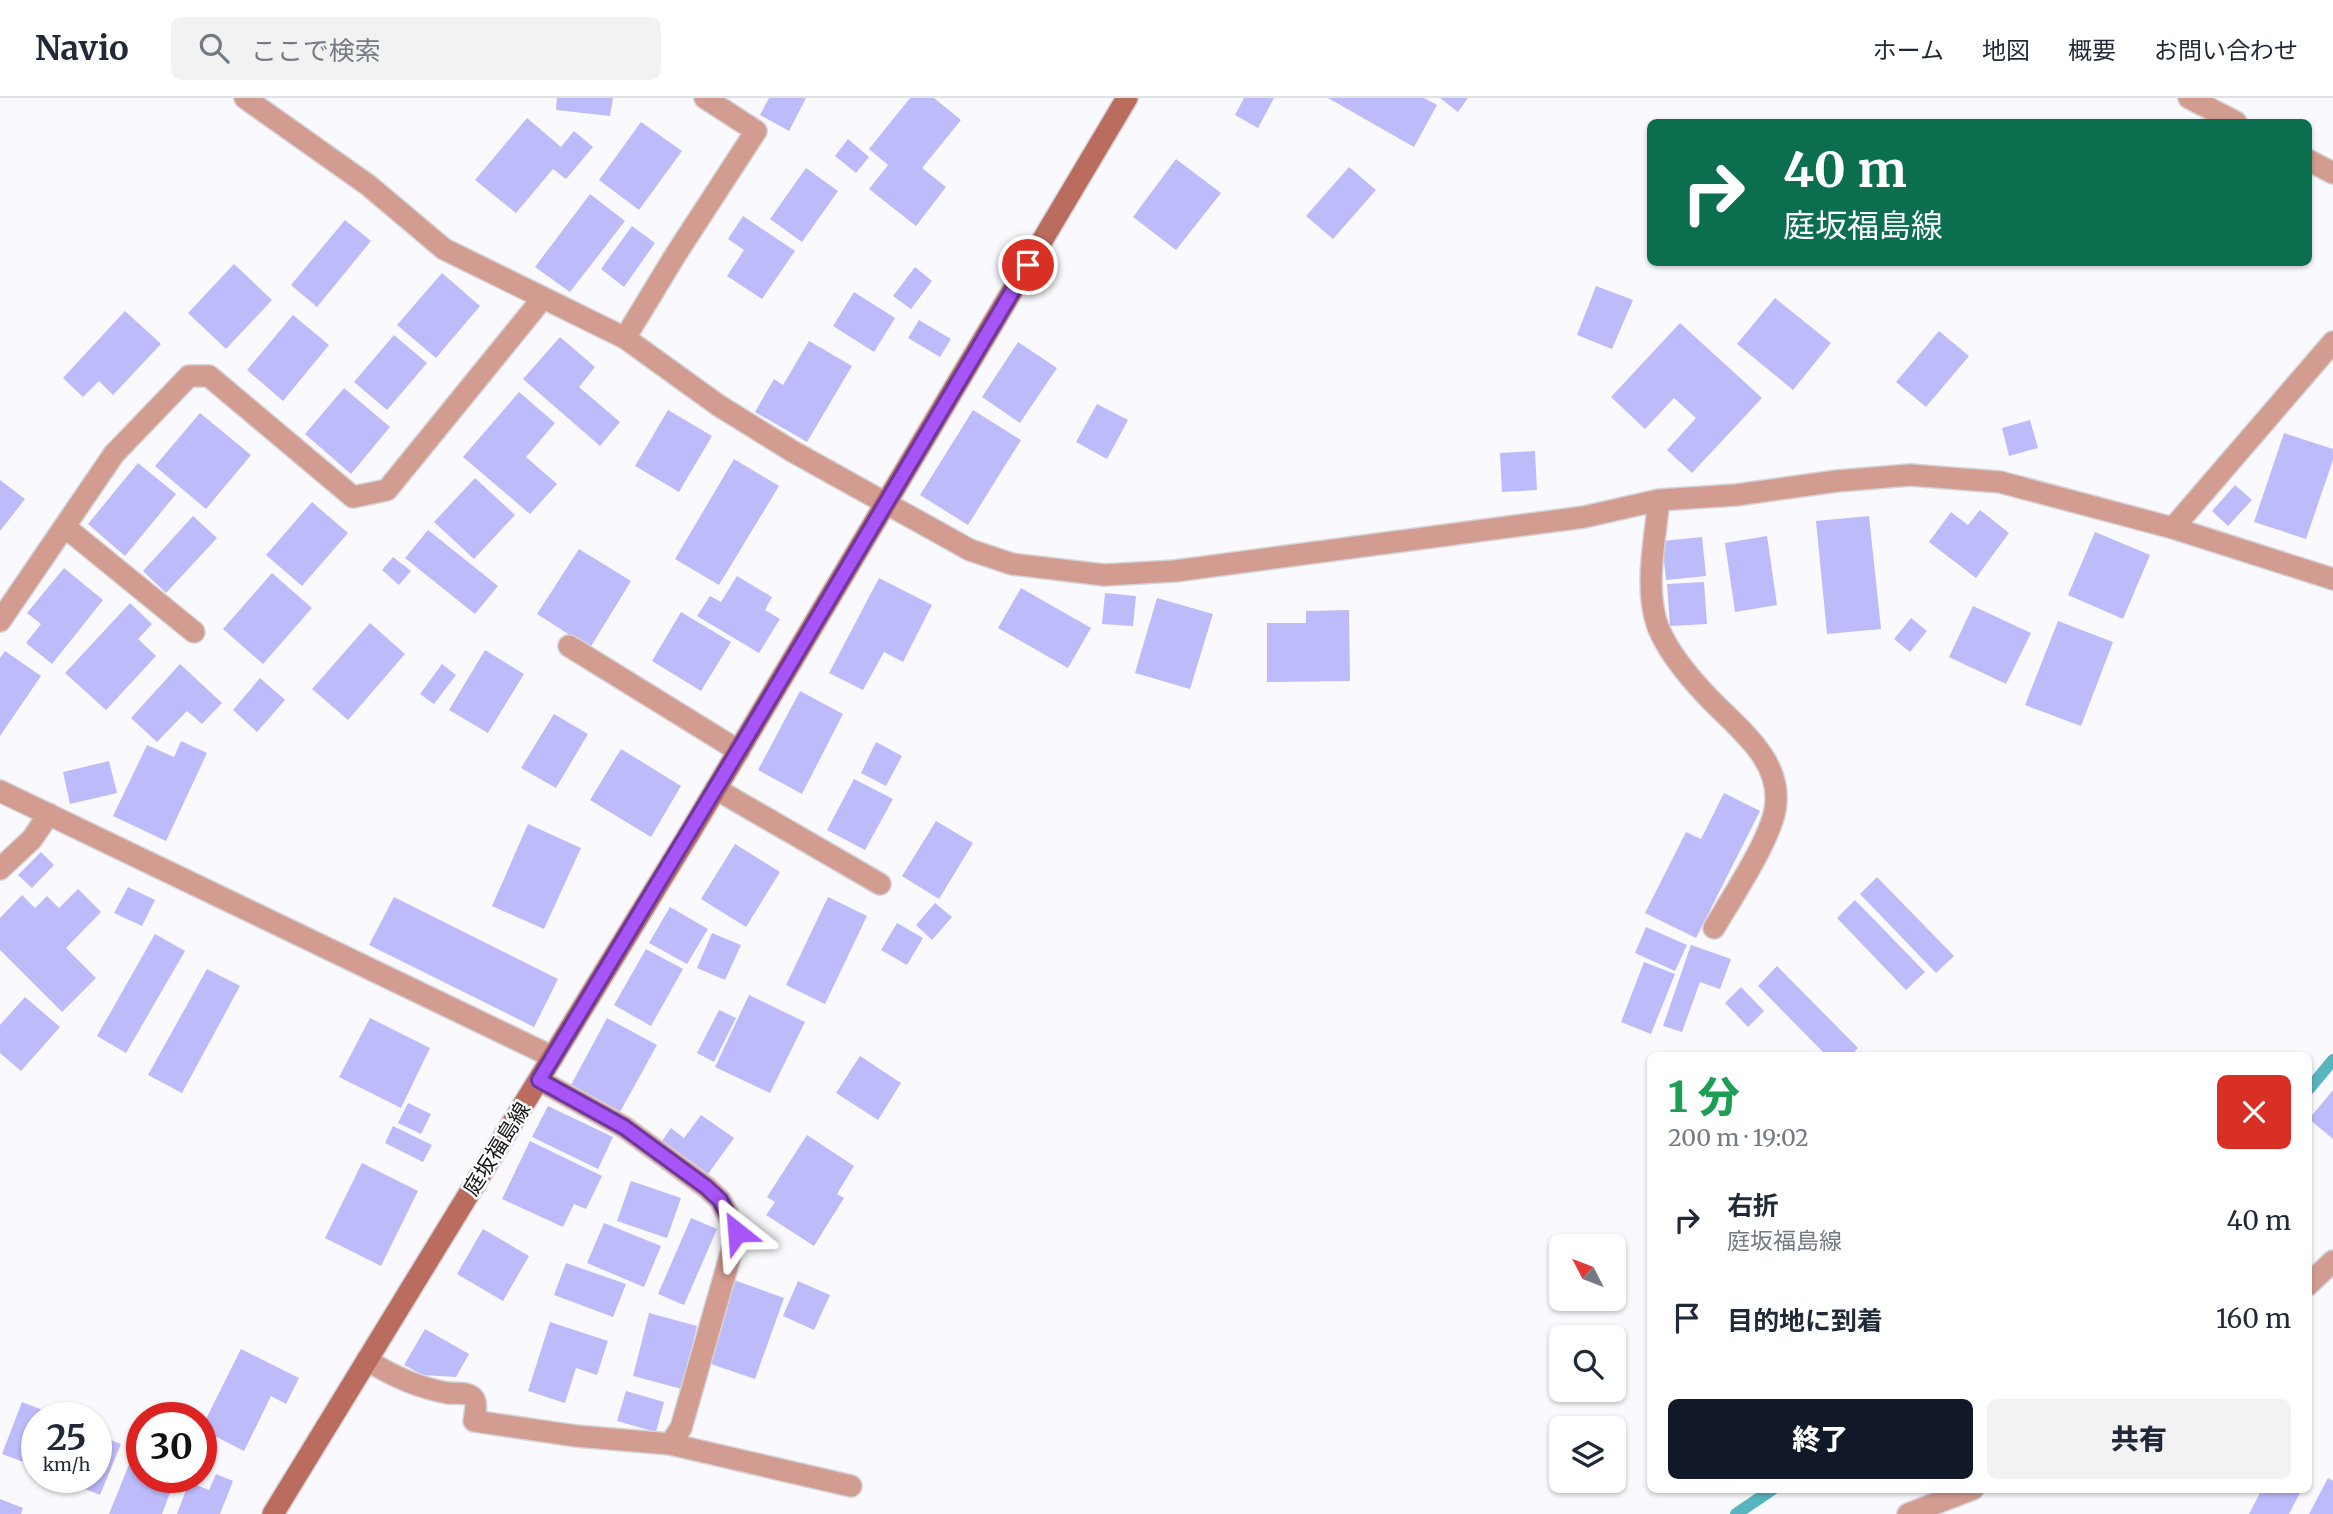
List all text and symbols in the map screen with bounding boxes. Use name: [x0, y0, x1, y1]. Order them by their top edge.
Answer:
search box: [171, 17, 661, 80]
text: Navio: [35, 28, 129, 69]
icon: search: [195, 29, 233, 67]
text: ここで検索: [251, 34, 381, 67]
text: ホーム: [1873, 35, 1944, 66]
text: 地図: [1982, 35, 2030, 66]
text: 概要: [2068, 35, 2116, 66]
text: お問い合わせ: [2154, 35, 2298, 66]
text: 40 m: [1783, 139, 1907, 200]
icon: right: [1668, 147, 1759, 238]
text: 庭坂福島線: [1783, 206, 1943, 246]
pin: [998, 235, 1058, 295]
icon: arrive: [1009, 246, 1047, 284]
text: 1 分: [1668, 1071, 1740, 1123]
button: close: [2217, 1075, 2291, 1149]
street label: 庭坂福島線: [457, 1097, 536, 1200]
text: 200 m · 19:02: [1668, 1123, 1809, 1152]
text: 右折: [1727, 1189, 1779, 1222]
position arrow: [700, 1195, 774, 1269]
icon: right: [1668, 1201, 1706, 1239]
text: 40 m: [2227, 1204, 2291, 1237]
text: 庭坂福島線: [1727, 1226, 1842, 1255]
north arrow: [1549, 1234, 1626, 1311]
map controls: [1549, 1234, 1626, 1493]
icon: arrive: [1668, 1299, 1706, 1337]
text: 160 m: [2216, 1302, 2291, 1335]
text: 目的地に到着: [1727, 1304, 1883, 1337]
button: search: [1549, 1325, 1626, 1402]
button: 終了: [1668, 1399, 1973, 1479]
button: 共有: [1987, 1399, 2291, 1479]
speed limit sign: 30: [126, 1402, 217, 1493]
text: 25: [46, 1416, 87, 1460]
button: layers: [1549, 1416, 1626, 1493]
text: km/h: [43, 1453, 90, 1476]

